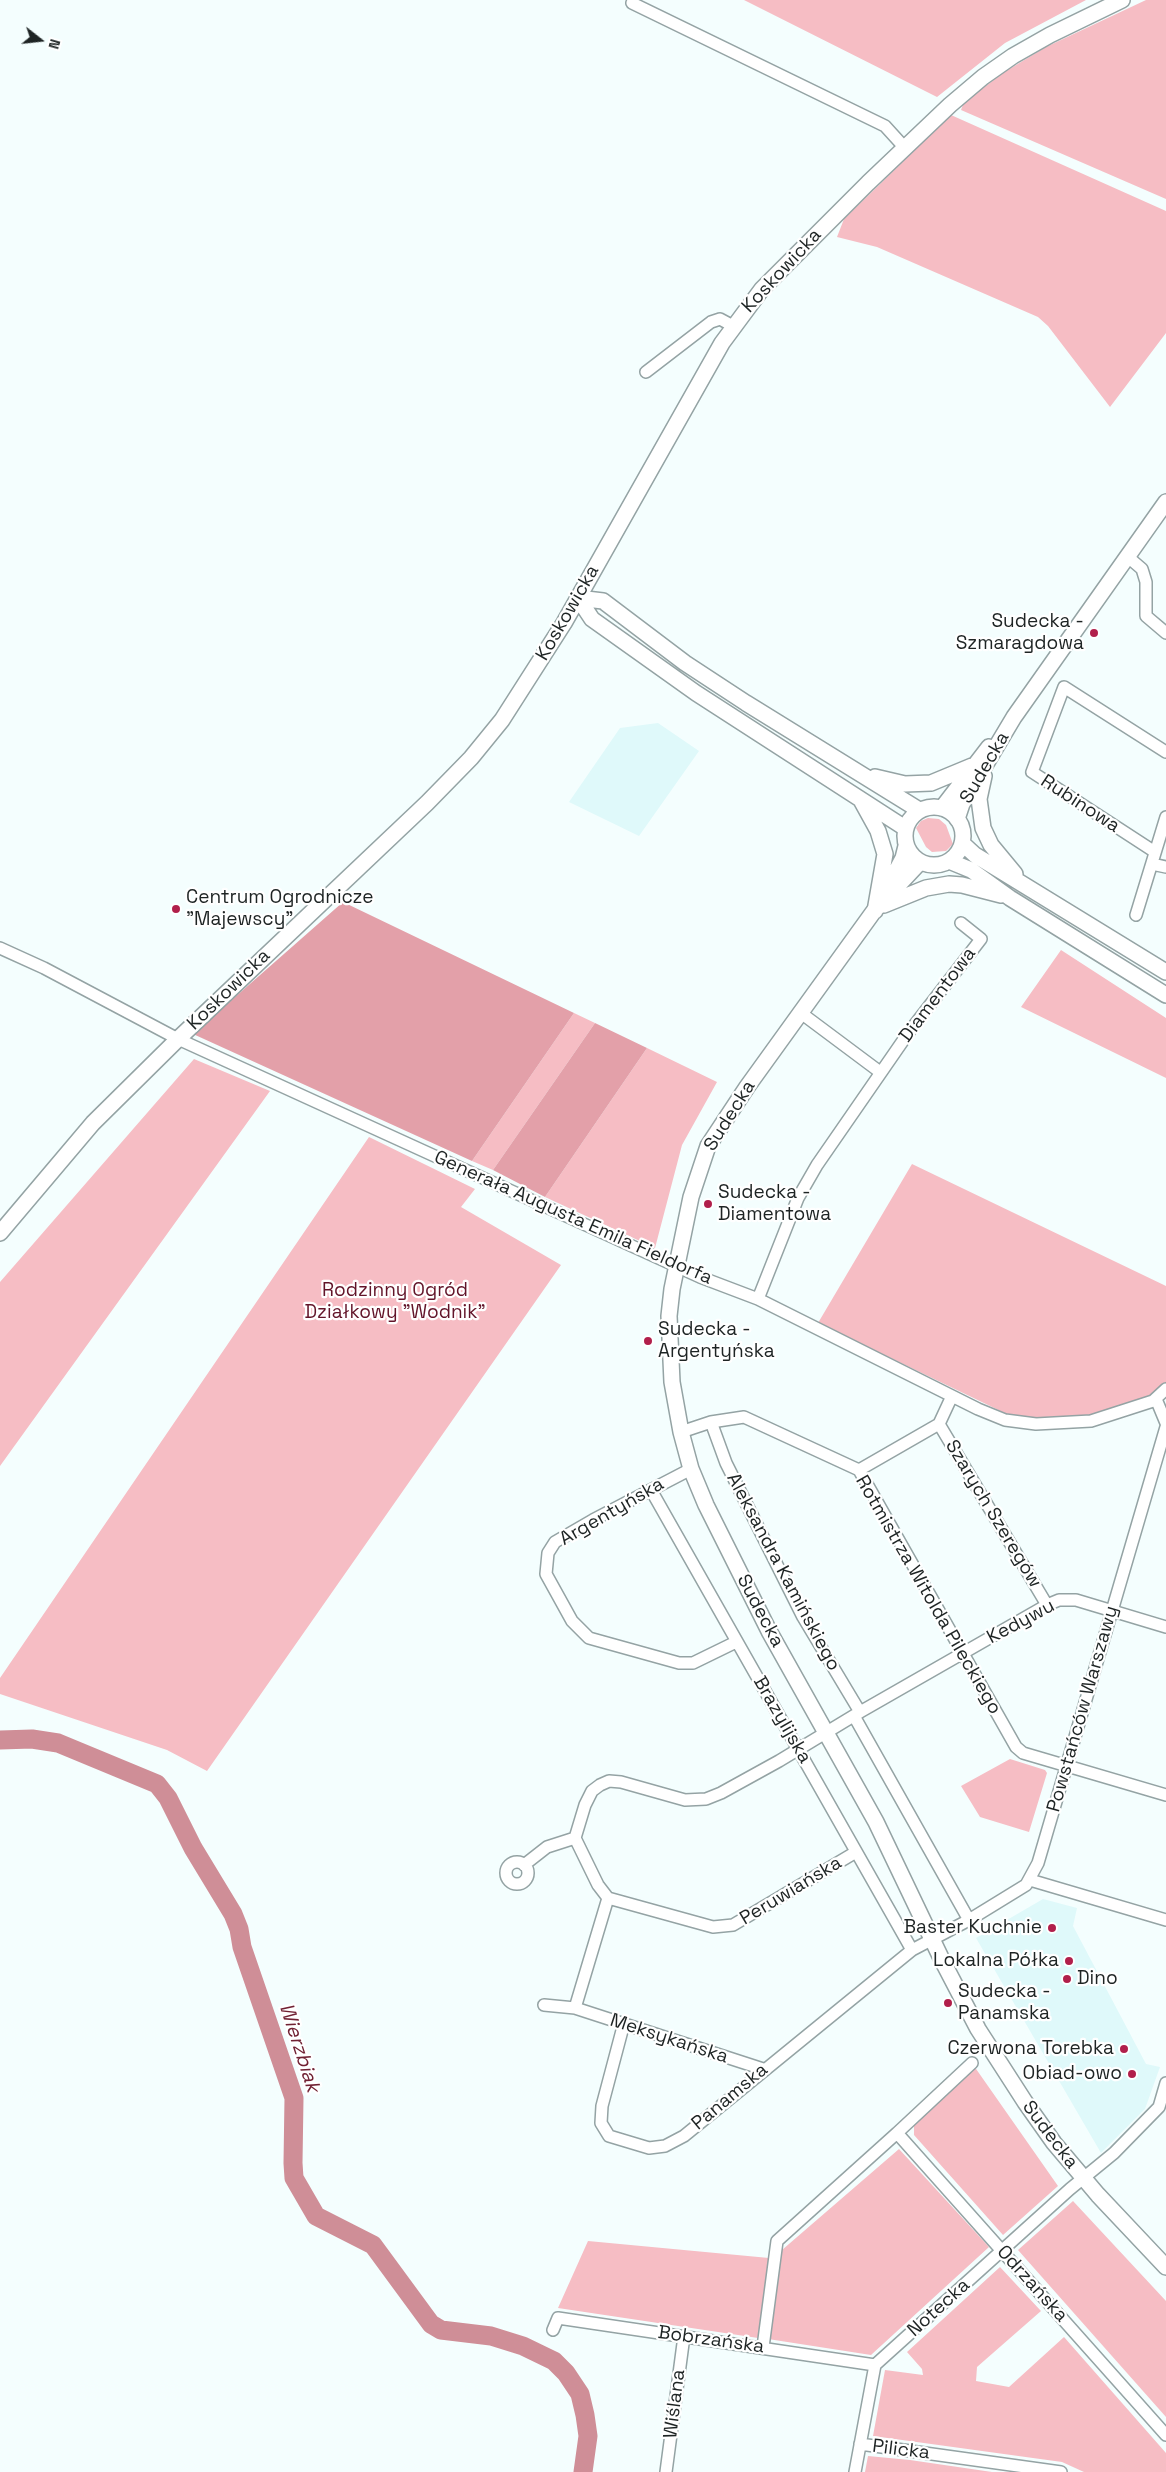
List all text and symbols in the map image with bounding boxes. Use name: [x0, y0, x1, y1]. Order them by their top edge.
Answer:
north arrow: [15, 15, 65, 65]
text: N: [44, 37, 64, 51]
street label: Koskowicka: [737, 224, 827, 318]
street label: Koskowicka: [532, 561, 604, 665]
place label: Sudecka - Szmaragdowa: [956, 611, 1084, 655]
marker: Sudecka - Szmaragdowa: [1088, 627, 1100, 639]
street label: Sudecka: [955, 728, 1015, 808]
street label: Rubinowa: [1036, 770, 1124, 838]
place label: Centrum Ogrodnicze "Majewscy": [186, 887, 373, 931]
marker: Centrum Ogrodnicze "Majewscy": [170, 903, 182, 915]
street label: Diamentowa: [895, 943, 981, 1047]
street label: Koskowicka: [183, 945, 275, 1035]
street label: Sudecka: [699, 1076, 761, 1156]
street label: Generała Augusta Emila Fieldorfa: [430, 1146, 716, 1290]
place label: Sudecka - Diamentowa: [718, 1182, 831, 1226]
marker: Sudecka - Diamentowa: [702, 1198, 714, 1210]
park label: Rodzinny Ogród Działkowy "Wodnik": [305, 1280, 485, 1324]
place label: Sudecka - Argentyńska: [658, 1319, 775, 1363]
marker: Sudecka - Argentyńska: [642, 1335, 654, 1347]
street label: Szarych Szeregów: [940, 1436, 1046, 1592]
street label: Aleksandra Kamińskiego: [721, 1469, 845, 1675]
street label: Rotmistrza Witolda Pileckiego: [850, 1472, 1006, 1718]
street label: Argentyńska: [556, 1473, 668, 1551]
street label: Sudecka: [731, 1571, 789, 1651]
street label: Kedywu: [983, 1595, 1059, 1649]
street label: Powstańców Warszawy: [1043, 1603, 1123, 1815]
street label: Brazylijska: [748, 1672, 816, 1768]
street label: Peruwiańska: [736, 1852, 846, 1930]
place label: Baster Kuchnie: [904, 1917, 1042, 1939]
marker: Baster Kuchnie: [1046, 1922, 1058, 1934]
place label: Lokalna Półka: [933, 1950, 1059, 1972]
marker: Lokalna Półka: [1063, 1955, 1075, 1967]
place label: Dino: [1077, 1968, 1118, 1990]
marker: Dino: [1061, 1973, 1073, 1985]
place label: Sudecka - Panamska: [958, 1981, 1051, 2025]
marker: Sudecka - Panamska: [942, 1997, 954, 2009]
water label: Wierzbiak: [273, 2000, 325, 2096]
street label: Meksykańska: [607, 2009, 731, 2069]
place label: Czerwona Torebka: [947, 2038, 1114, 2060]
marker: Czerwona Torebka: [1118, 2043, 1130, 2055]
street label: Panamska: [687, 2059, 773, 2135]
place label: Obiad-owo: [1023, 2063, 1122, 2085]
marker: Obiad-owo: [1126, 2068, 1138, 2080]
street label: Sudecka: [1017, 2097, 1083, 2173]
street label: Odrzańska: [992, 2241, 1072, 2327]
street label: Notecka: [903, 2274, 975, 2342]
street label: Bobrzańska: [656, 2321, 766, 2359]
street label: Wiślana: [659, 2368, 691, 2440]
street label: Pilicka: [871, 2435, 931, 2465]

